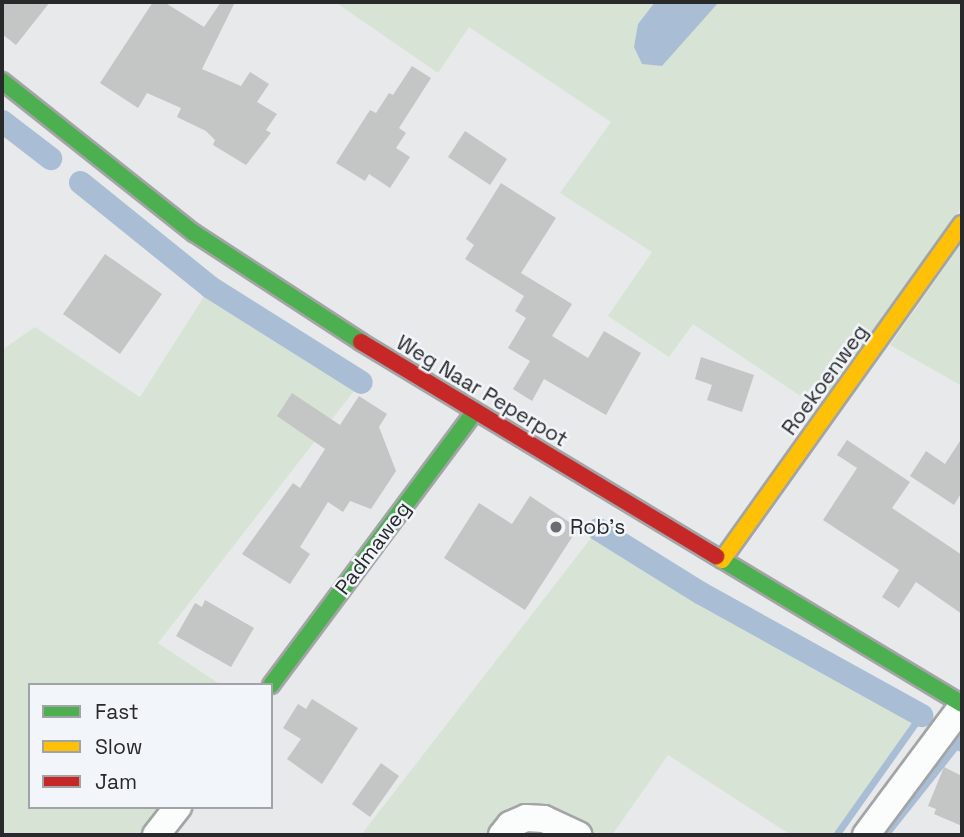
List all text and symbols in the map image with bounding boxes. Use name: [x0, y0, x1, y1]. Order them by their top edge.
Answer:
street label: Roekoenweg: [777, 320, 873, 440]
street label: Weg Naar Peperpot: [392, 330, 572, 452]
street label: Padmaweg: [330, 496, 416, 600]
place label: Rob's: [570, 514, 625, 540]
marker: Rob's: [548, 519, 564, 535]
legend: [28, 683, 273, 809]
text: Fast: [95, 698, 139, 725]
text: Slow: [95, 733, 143, 760]
text: Jam: [95, 768, 137, 795]

